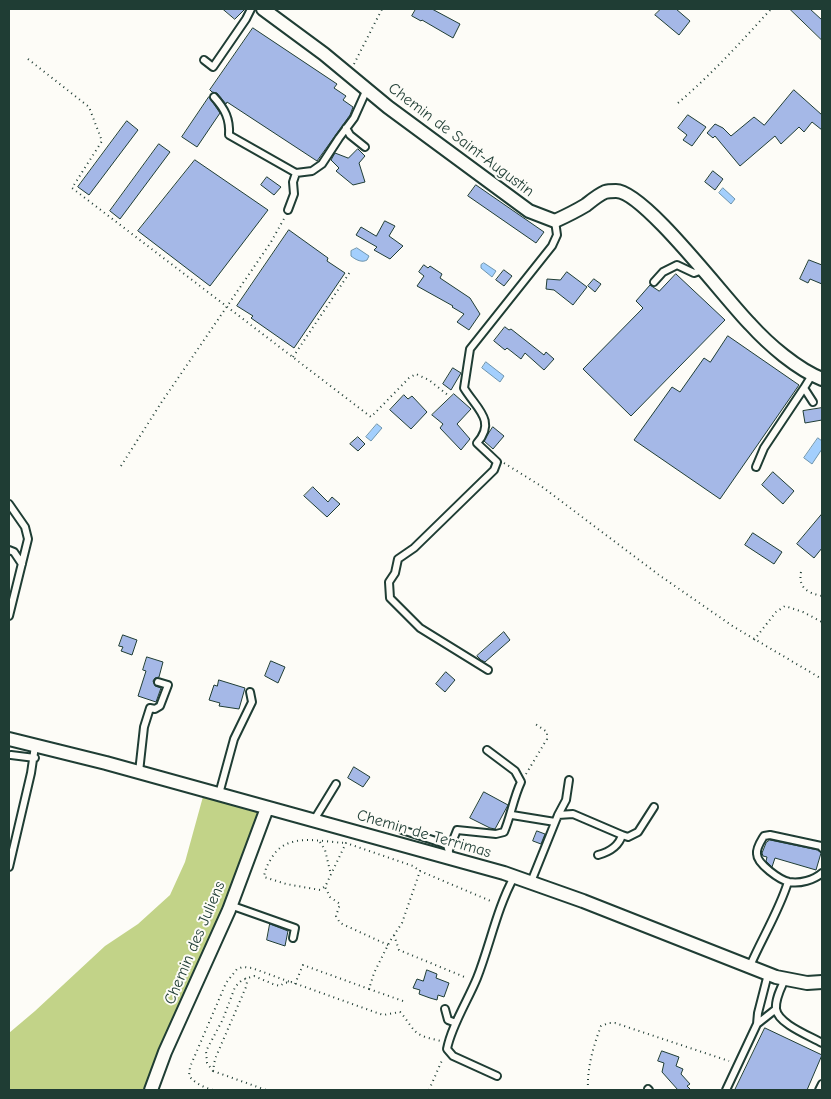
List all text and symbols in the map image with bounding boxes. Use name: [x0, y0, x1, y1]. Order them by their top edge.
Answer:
street label: Chemin de Saint-Augustin: [384, 79, 538, 201]
street label: Chemin de Terrimas: [355, 806, 493, 862]
street label: Chemin des Juliens: [160, 878, 230, 1008]

